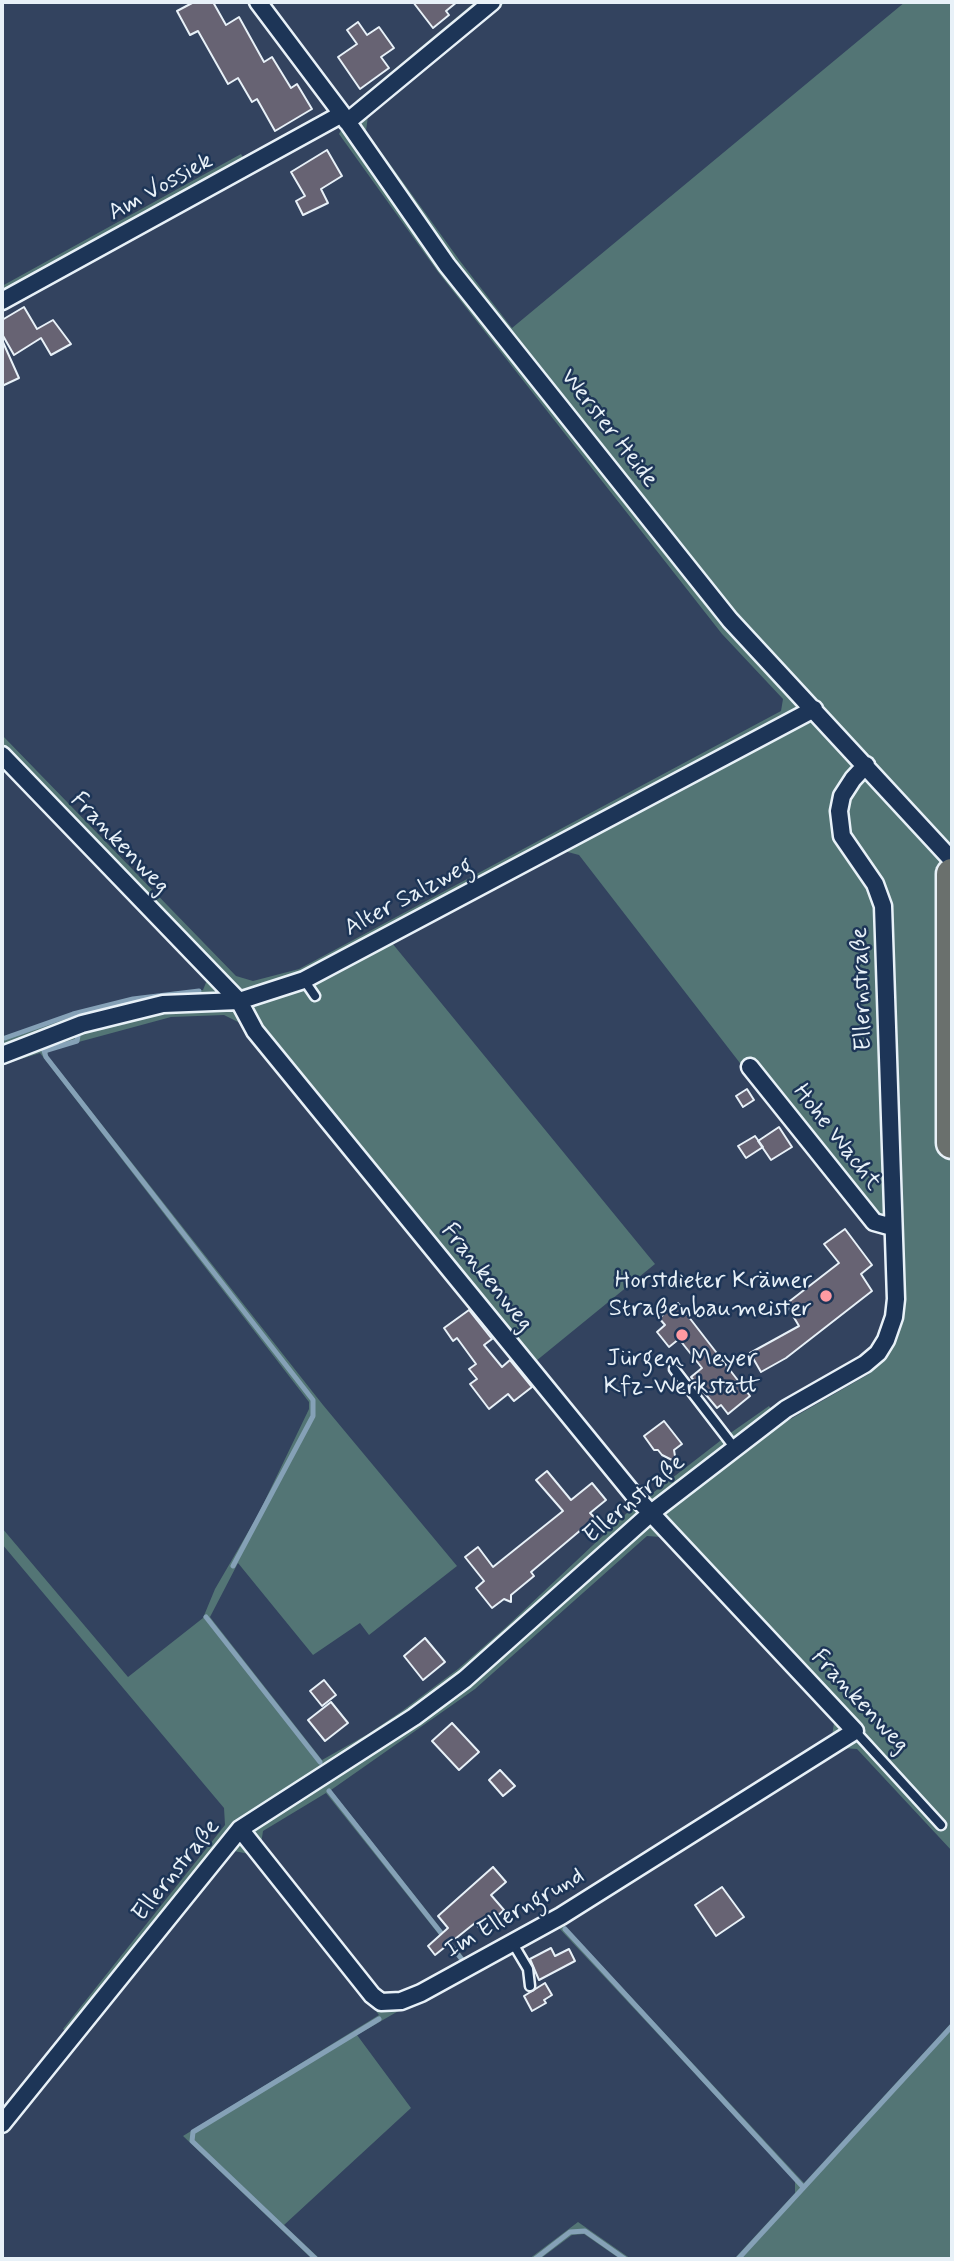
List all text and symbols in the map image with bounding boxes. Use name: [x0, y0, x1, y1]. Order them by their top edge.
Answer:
street label: Am Vossiek: [104, 147, 218, 229]
street label: Werster Heide: [553, 364, 663, 494]
street label: Frankenweg: [63, 787, 175, 901]
street label: Alter Salzweg: [340, 852, 478, 944]
street label: Ellernstraße: [846, 927, 880, 1051]
street label: Hohe Wacht: [786, 1079, 886, 1197]
street label: Frankenweg: [434, 1218, 538, 1338]
place label: Horstdieter Krämer Straßenbaumeister: [609, 1268, 812, 1324]
marker: Horstdieter Krämer Straßenbaumeister: [818, 1288, 834, 1304]
marker: Jürgen Meyer Kfz-Werkstatt: [674, 1327, 690, 1343]
place label: Jürgen Meyer Kfz-Werkstatt: [603, 1346, 761, 1402]
street label: Ellernstraße: [578, 1449, 692, 1551]
street label: Frankenweg: [804, 1644, 914, 1760]
street label: Ellernstraße: [127, 1814, 227, 1928]
street label: Im Ellerngrund: [440, 1862, 590, 1966]

